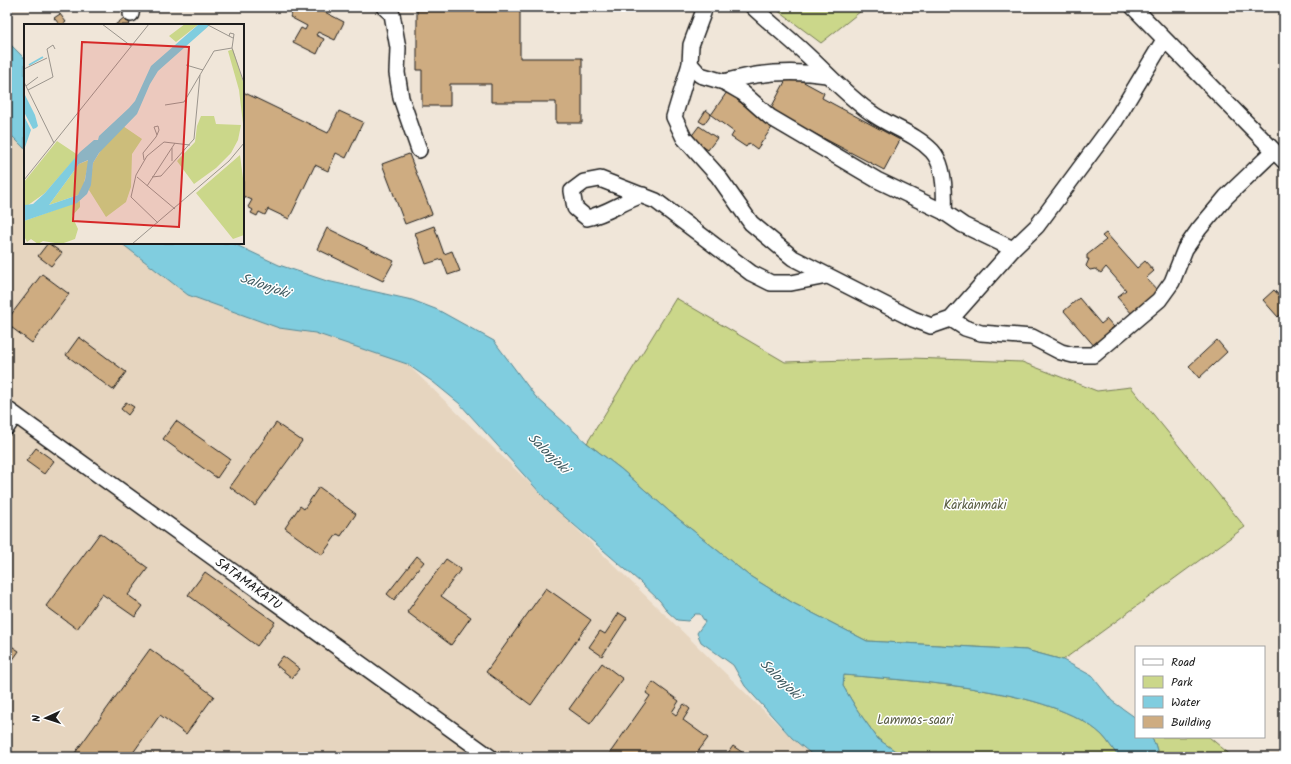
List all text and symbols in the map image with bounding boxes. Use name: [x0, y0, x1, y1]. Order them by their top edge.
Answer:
inset map: [24, 24, 244, 244]
water label: Salonjoki: [237, 267, 295, 306]
water label: Salonjoki: [522, 428, 576, 481]
park label: Kärkänmäki: [944, 495, 1007, 516]
street label: SATAMAKATU: [210, 553, 286, 616]
legend: [1135, 646, 1265, 738]
text: Road: [1171, 653, 1196, 672]
water label: Salonjoki: [754, 654, 808, 707]
text: Park: [1171, 673, 1193, 692]
text: Water: [1171, 693, 1201, 712]
north arrow: [26, 698, 66, 738]
park label: Lammas-saari: [877, 710, 954, 731]
text: Building: [1171, 713, 1211, 732]
text: N: [28, 714, 46, 722]

